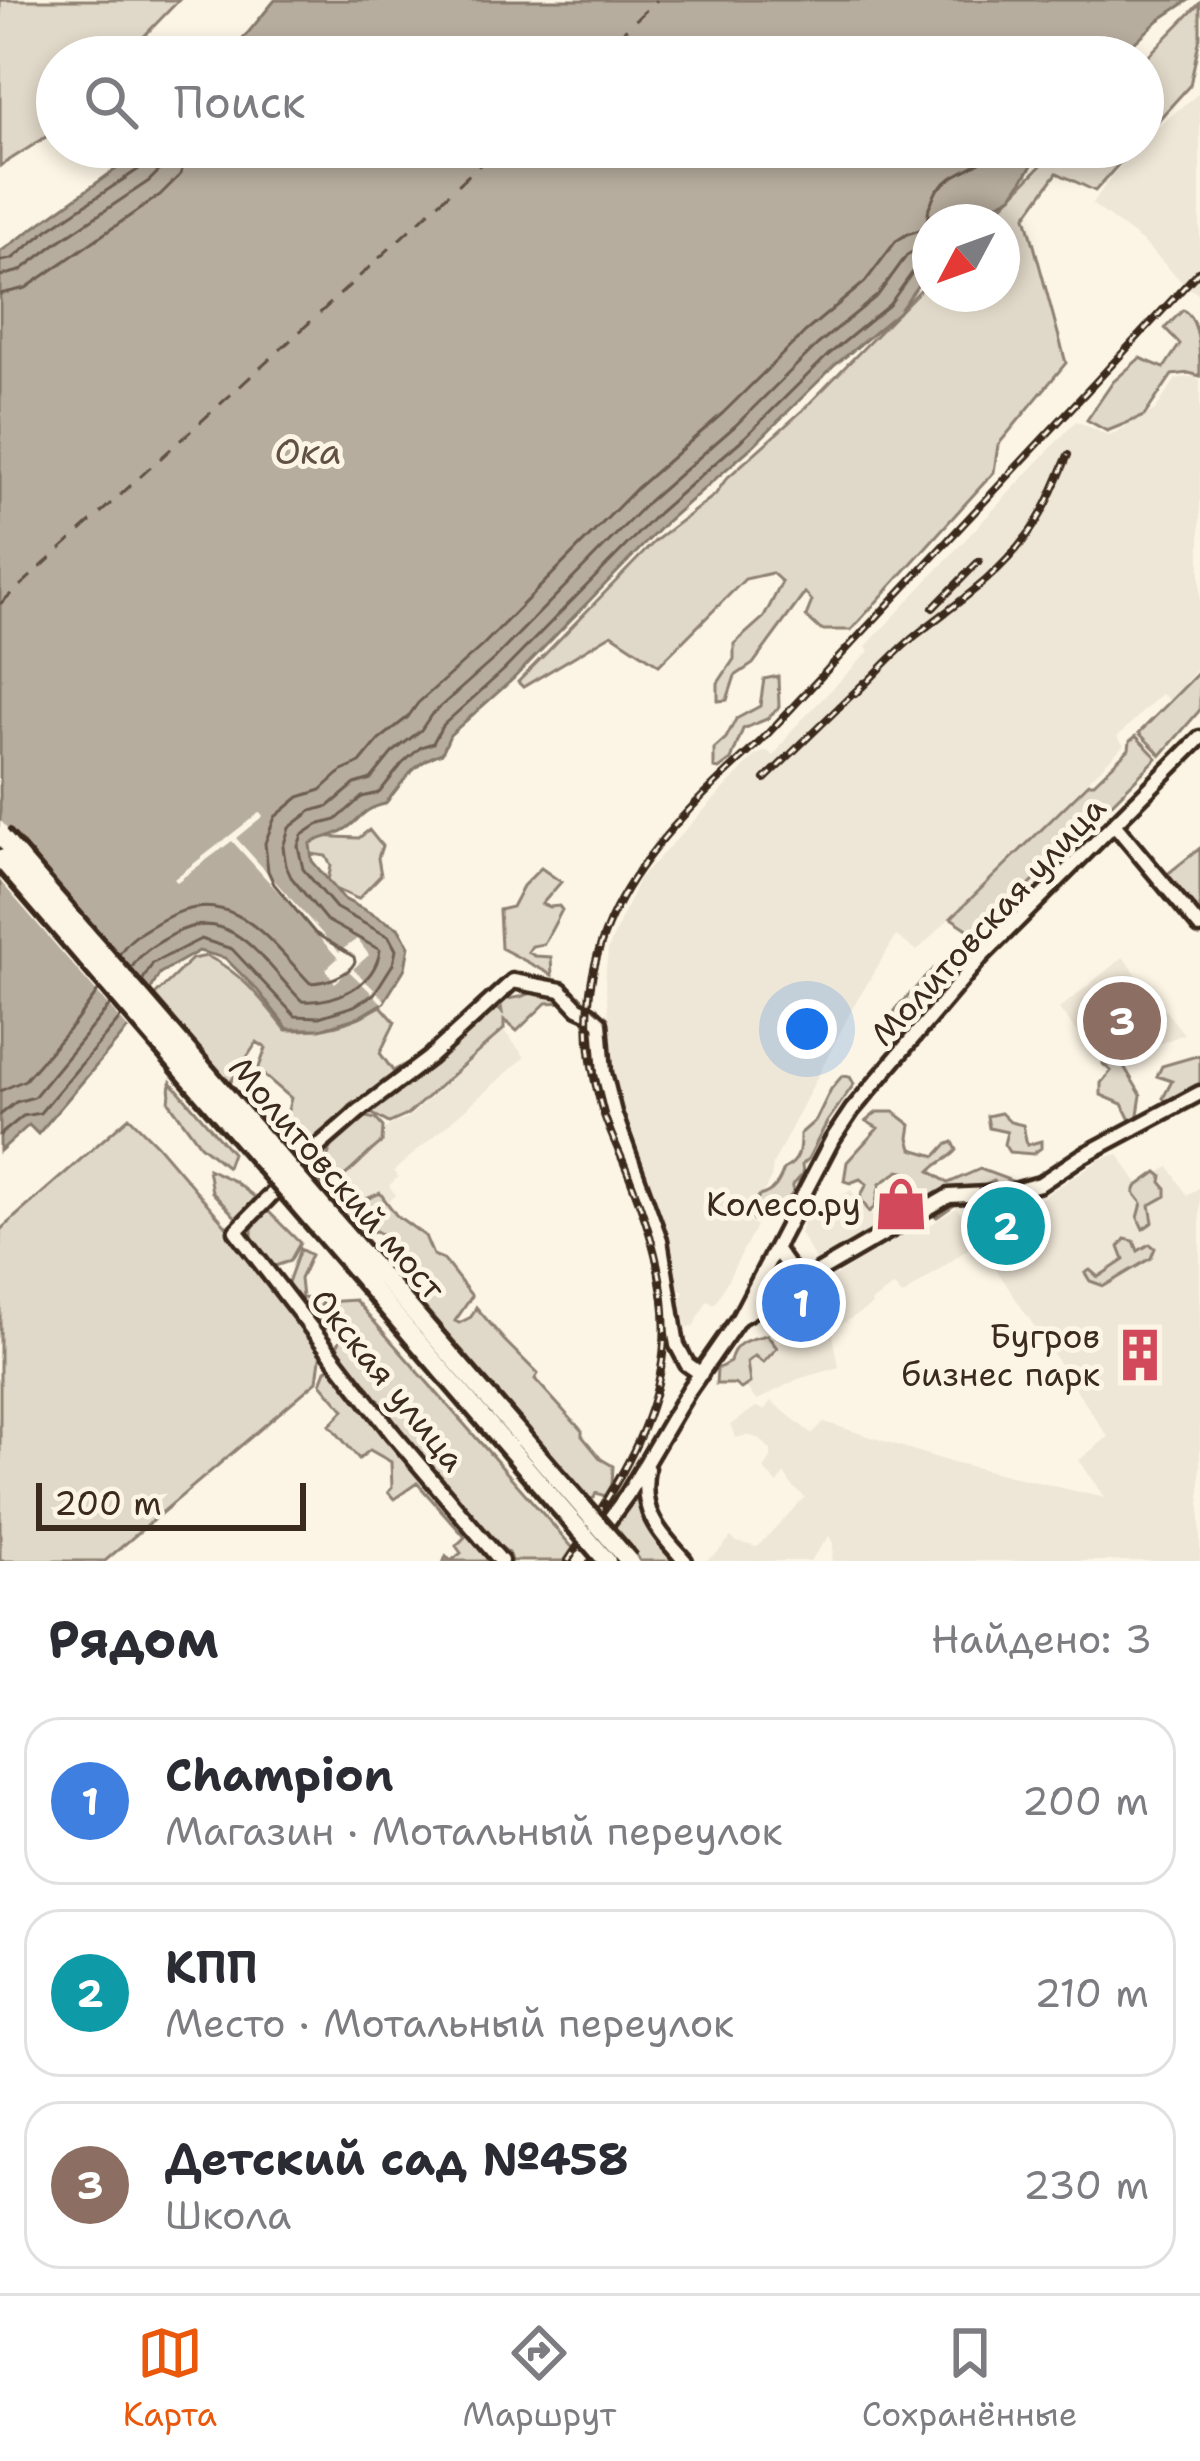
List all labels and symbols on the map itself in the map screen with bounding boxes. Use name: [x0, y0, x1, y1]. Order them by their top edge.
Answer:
north arrow: [912, 204, 1020, 312]
water label: Ока: [274, 427, 342, 476]
street label: Молитовская улица: [860, 786, 1116, 1056]
pin: 3: [1083, 976, 1161, 1066]
your location: [777, 999, 837, 1059]
street label: Молитовский мост: [219, 1047, 456, 1310]
shop icon: Колесо.ру: [872, 1175, 930, 1233]
pin: 2: [967, 1181, 1045, 1271]
place label: Колесо.ру: [706, 1182, 861, 1227]
pin: 1: [762, 1258, 840, 1348]
street label: Окская улица: [300, 1279, 476, 1481]
place label: Бугров бизнес парк: [901, 1314, 1100, 1397]
building icon: Бугров бизнес парк: [1111, 1326, 1169, 1384]
scale bar: [36, 1477, 306, 1530]

